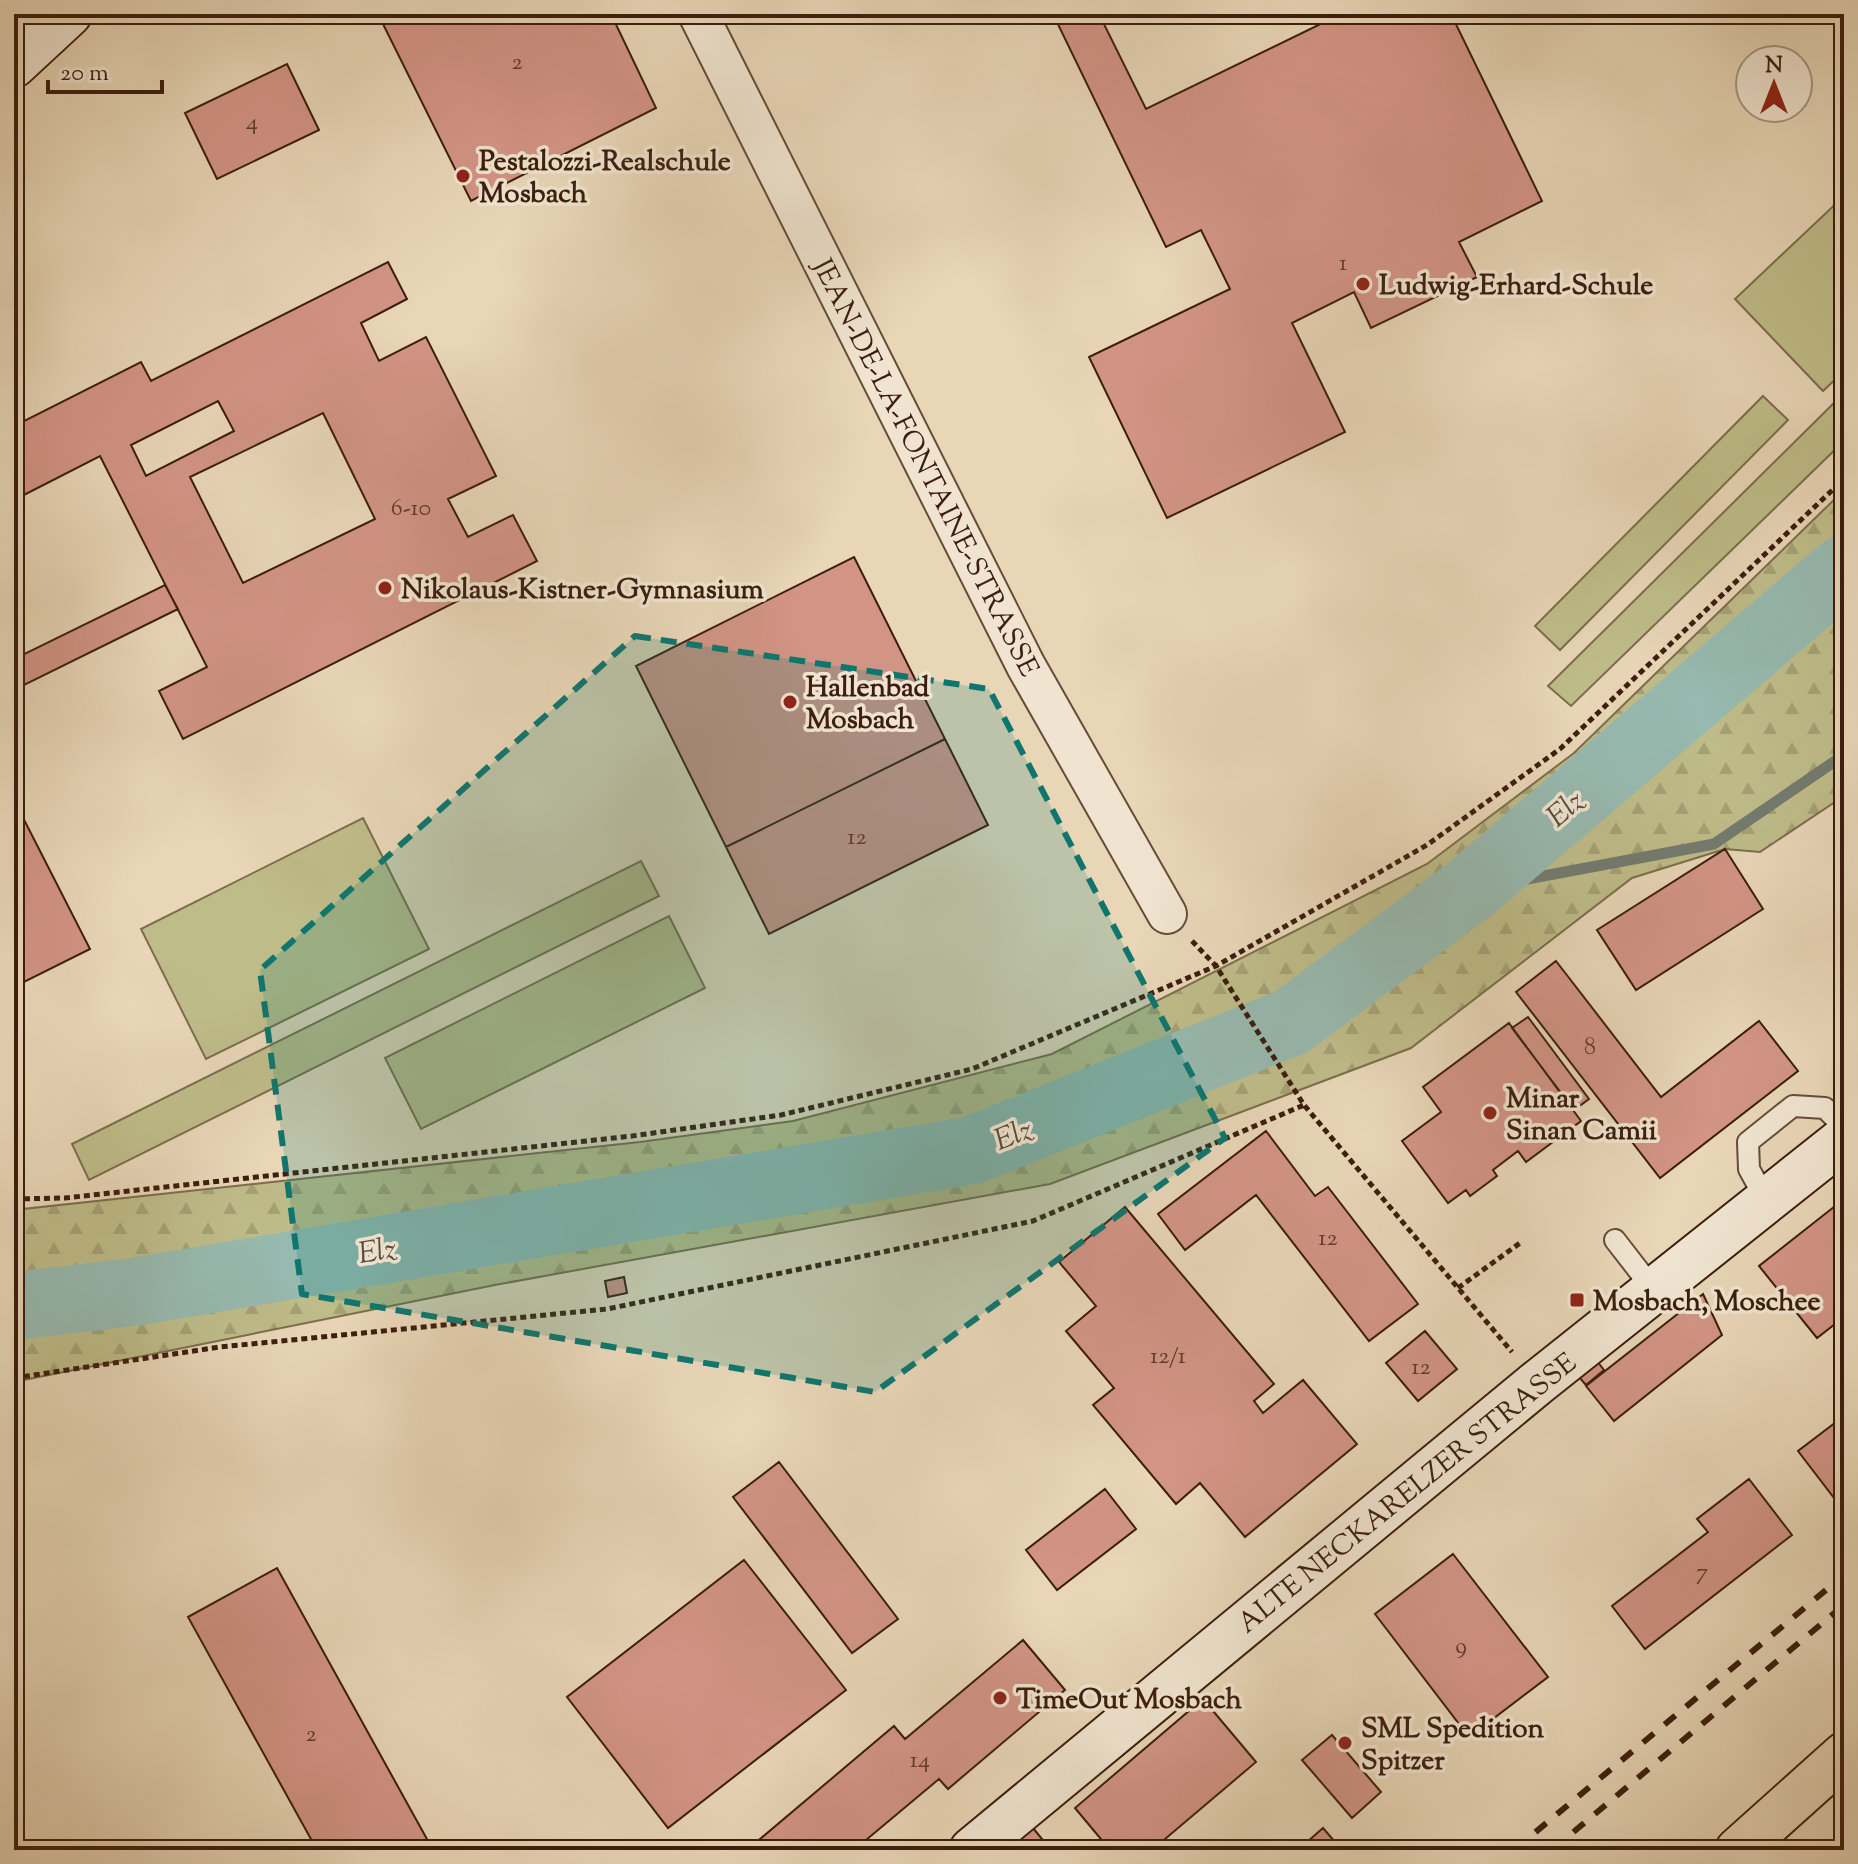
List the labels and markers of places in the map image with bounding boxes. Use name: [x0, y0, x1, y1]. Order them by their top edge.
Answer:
place label: Pestalozzi-Realschule Mosbach: [479, 143, 731, 215]
marker: Pestalozzi-Realschule Mosbach: [454, 167, 472, 185]
place label: Ludwig-Erhard-Schule: [1379, 267, 1653, 307]
marker: Ludwig-Erhard-Schule: [1354, 275, 1372, 293]
place label: Nikolaus-Kistner-Gymnasium: [401, 571, 765, 611]
marker: Nikolaus-Kistner-Gymnasium: [376, 579, 394, 597]
place label: Hallenbad Mosbach: [806, 669, 930, 741]
marker: Hallenbad Mosbach: [781, 693, 799, 711]
place label: Minar Sinan Camii: [1506, 1080, 1657, 1152]
marker: Minar Sinan Camii: [1481, 1104, 1499, 1122]
place label: Mosbach, Moschee: [1593, 1283, 1821, 1323]
marker: Mosbach, Moschee: [1568, 1291, 1586, 1309]
place label: TimeOut Mosbach: [1016, 1681, 1242, 1721]
marker: TimeOut Mosbach: [991, 1689, 1009, 1707]
place label: SML Spedition Spitzer: [1361, 1710, 1544, 1782]
marker: SML Spedition Spitzer: [1336, 1734, 1354, 1752]

